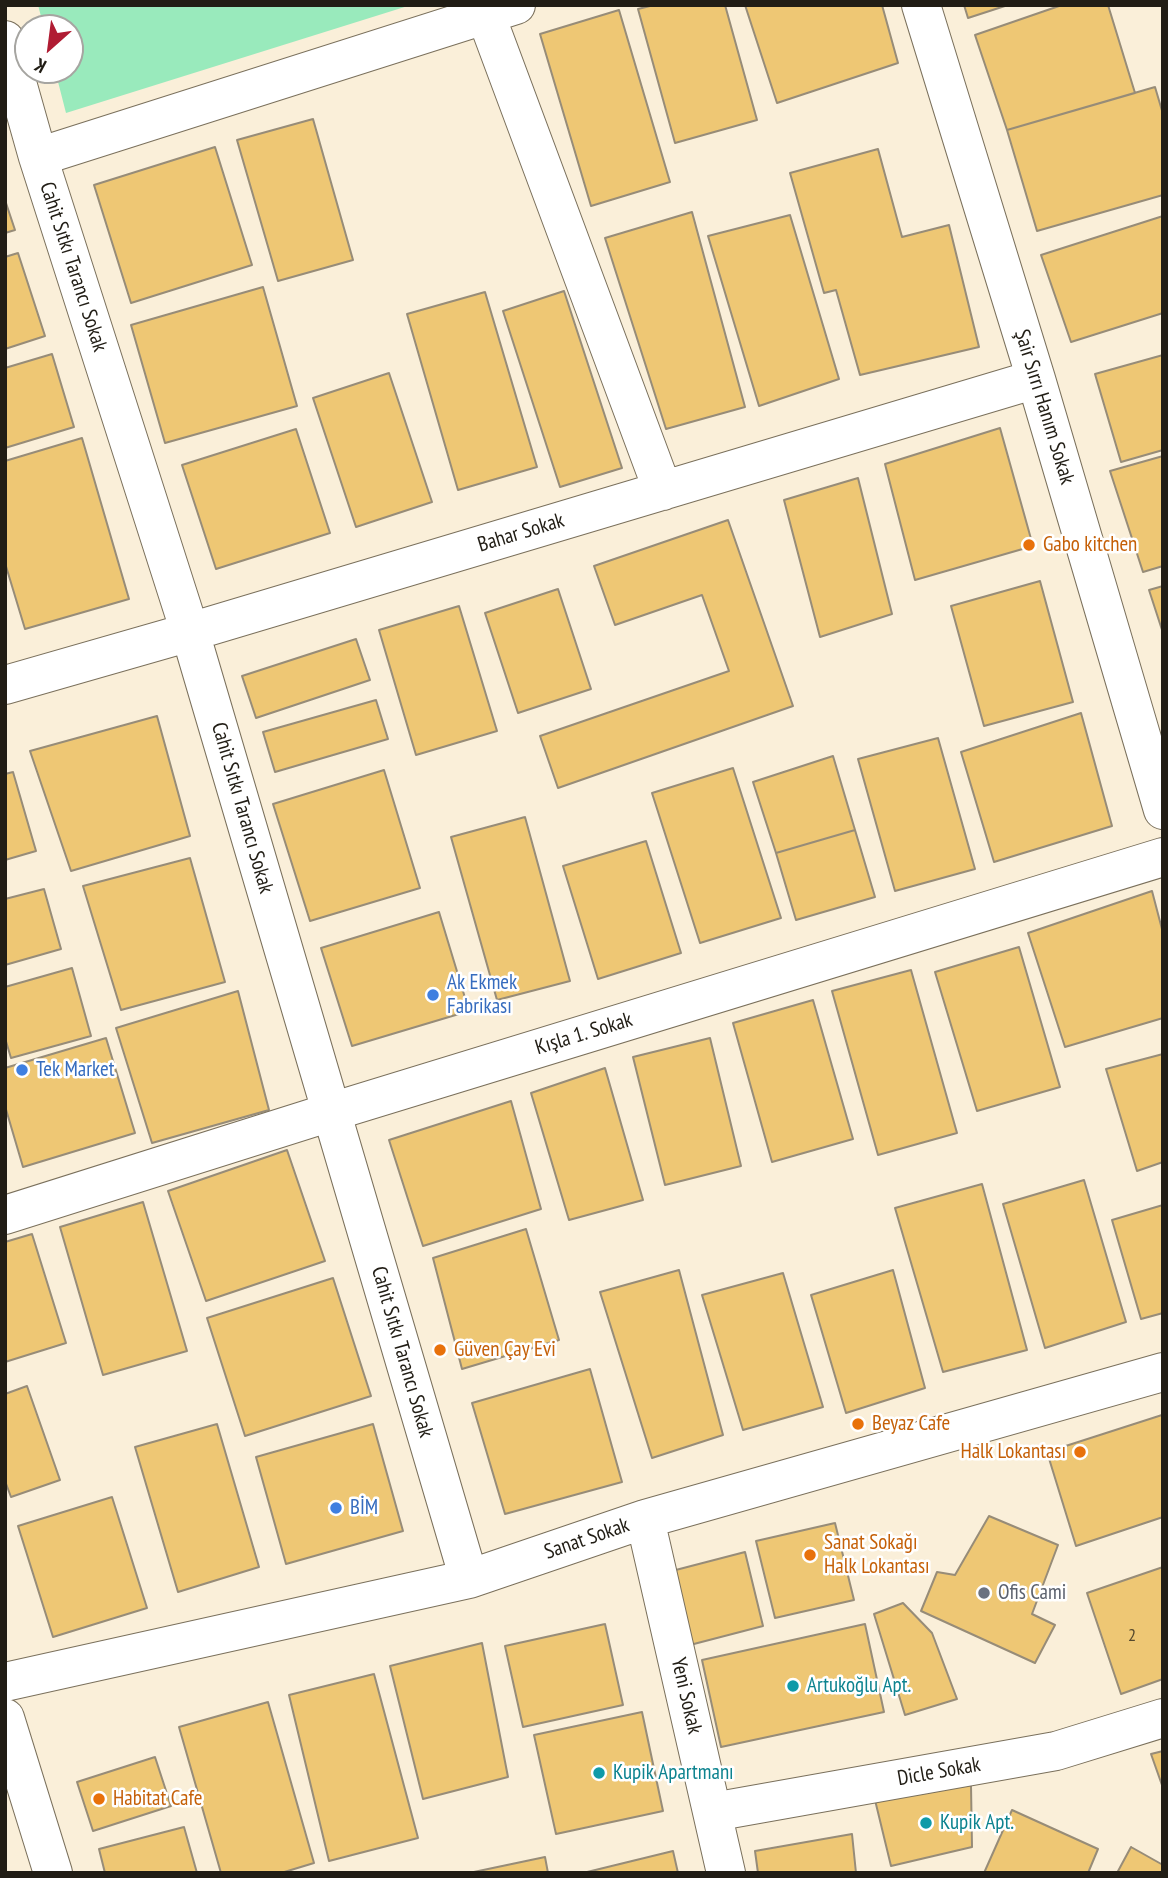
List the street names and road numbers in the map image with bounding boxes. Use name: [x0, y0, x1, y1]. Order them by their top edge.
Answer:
street label: Cahit Sıtkı Tarancı Sokak: [34, 179, 112, 355]
street label: Şair Sırrı Hanım Sokak: [1008, 327, 1080, 487]
street label: Bahar Sokak: [475, 508, 567, 558]
street label: Cahit Sıtkı Tarancı Sokak: [206, 720, 278, 896]
street label: Kışla 1. Sokak: [532, 1007, 636, 1061]
street label: Cahit Sıtkı Tarancı Sokak: [366, 1264, 438, 1440]
street label: Sanat Sokak: [541, 1513, 633, 1565]
street label: Yeni Sokak: [665, 1655, 707, 1737]
street label: Dicle Sokak: [896, 1752, 982, 1792]

